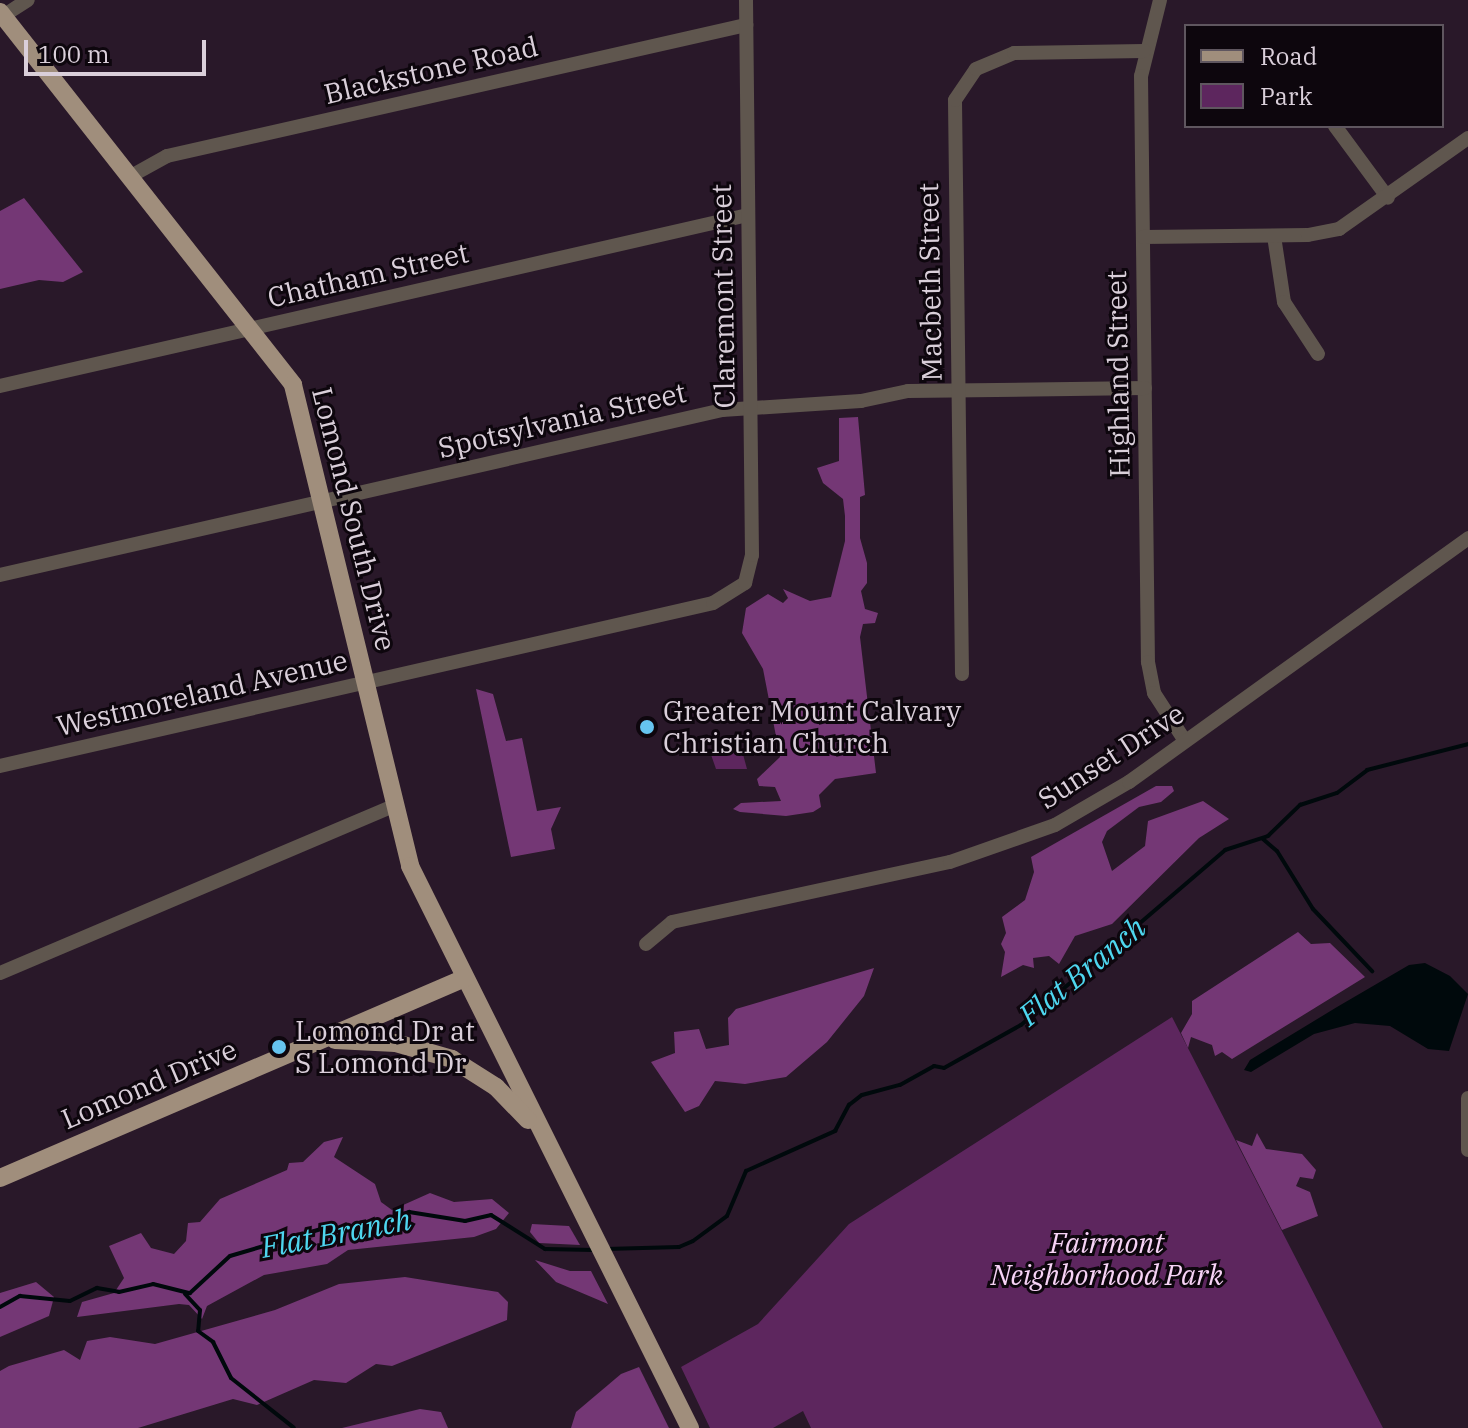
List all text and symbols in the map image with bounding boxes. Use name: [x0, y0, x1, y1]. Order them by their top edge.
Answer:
scale bar: [28, 24, 210, 74]
legend: [1184, 24, 1444, 128]
street label: Blackstone Road: [321, 29, 541, 111]
text: 100 m: [38, 38, 110, 70]
text: Road: [1260, 40, 1317, 72]
text: Park: [1260, 80, 1312, 112]
street label: Macbeth Street: [911, 182, 949, 382]
street label: Claremont Street: [704, 183, 742, 409]
street label: Chatham Street: [264, 236, 472, 314]
street label: Highland Street: [1099, 270, 1137, 478]
street label: Spotsylvania Street: [435, 375, 689, 465]
street label: Lomond South Drive: [305, 384, 403, 654]
street label: Westmoreland Avenue: [53, 643, 351, 743]
place label: Greater Mount Calvary Christian Church: [663, 694, 961, 760]
street label: Sunset Drive: [1032, 696, 1190, 816]
marker: Greater Mount Calvary Christian Church: [638, 718, 656, 736]
water label: Flat Branch: [1012, 909, 1152, 1033]
place label: Lomond Dr at S Lomond Dr: [295, 1014, 475, 1080]
street label: Lomond Drive: [56, 1032, 242, 1136]
marker: Lomond Dr at S Lomond Dr: [270, 1038, 288, 1056]
water label: Flat Branch: [258, 1201, 414, 1265]
park label: Fairmont Neighborhood Park: [991, 1226, 1223, 1292]

